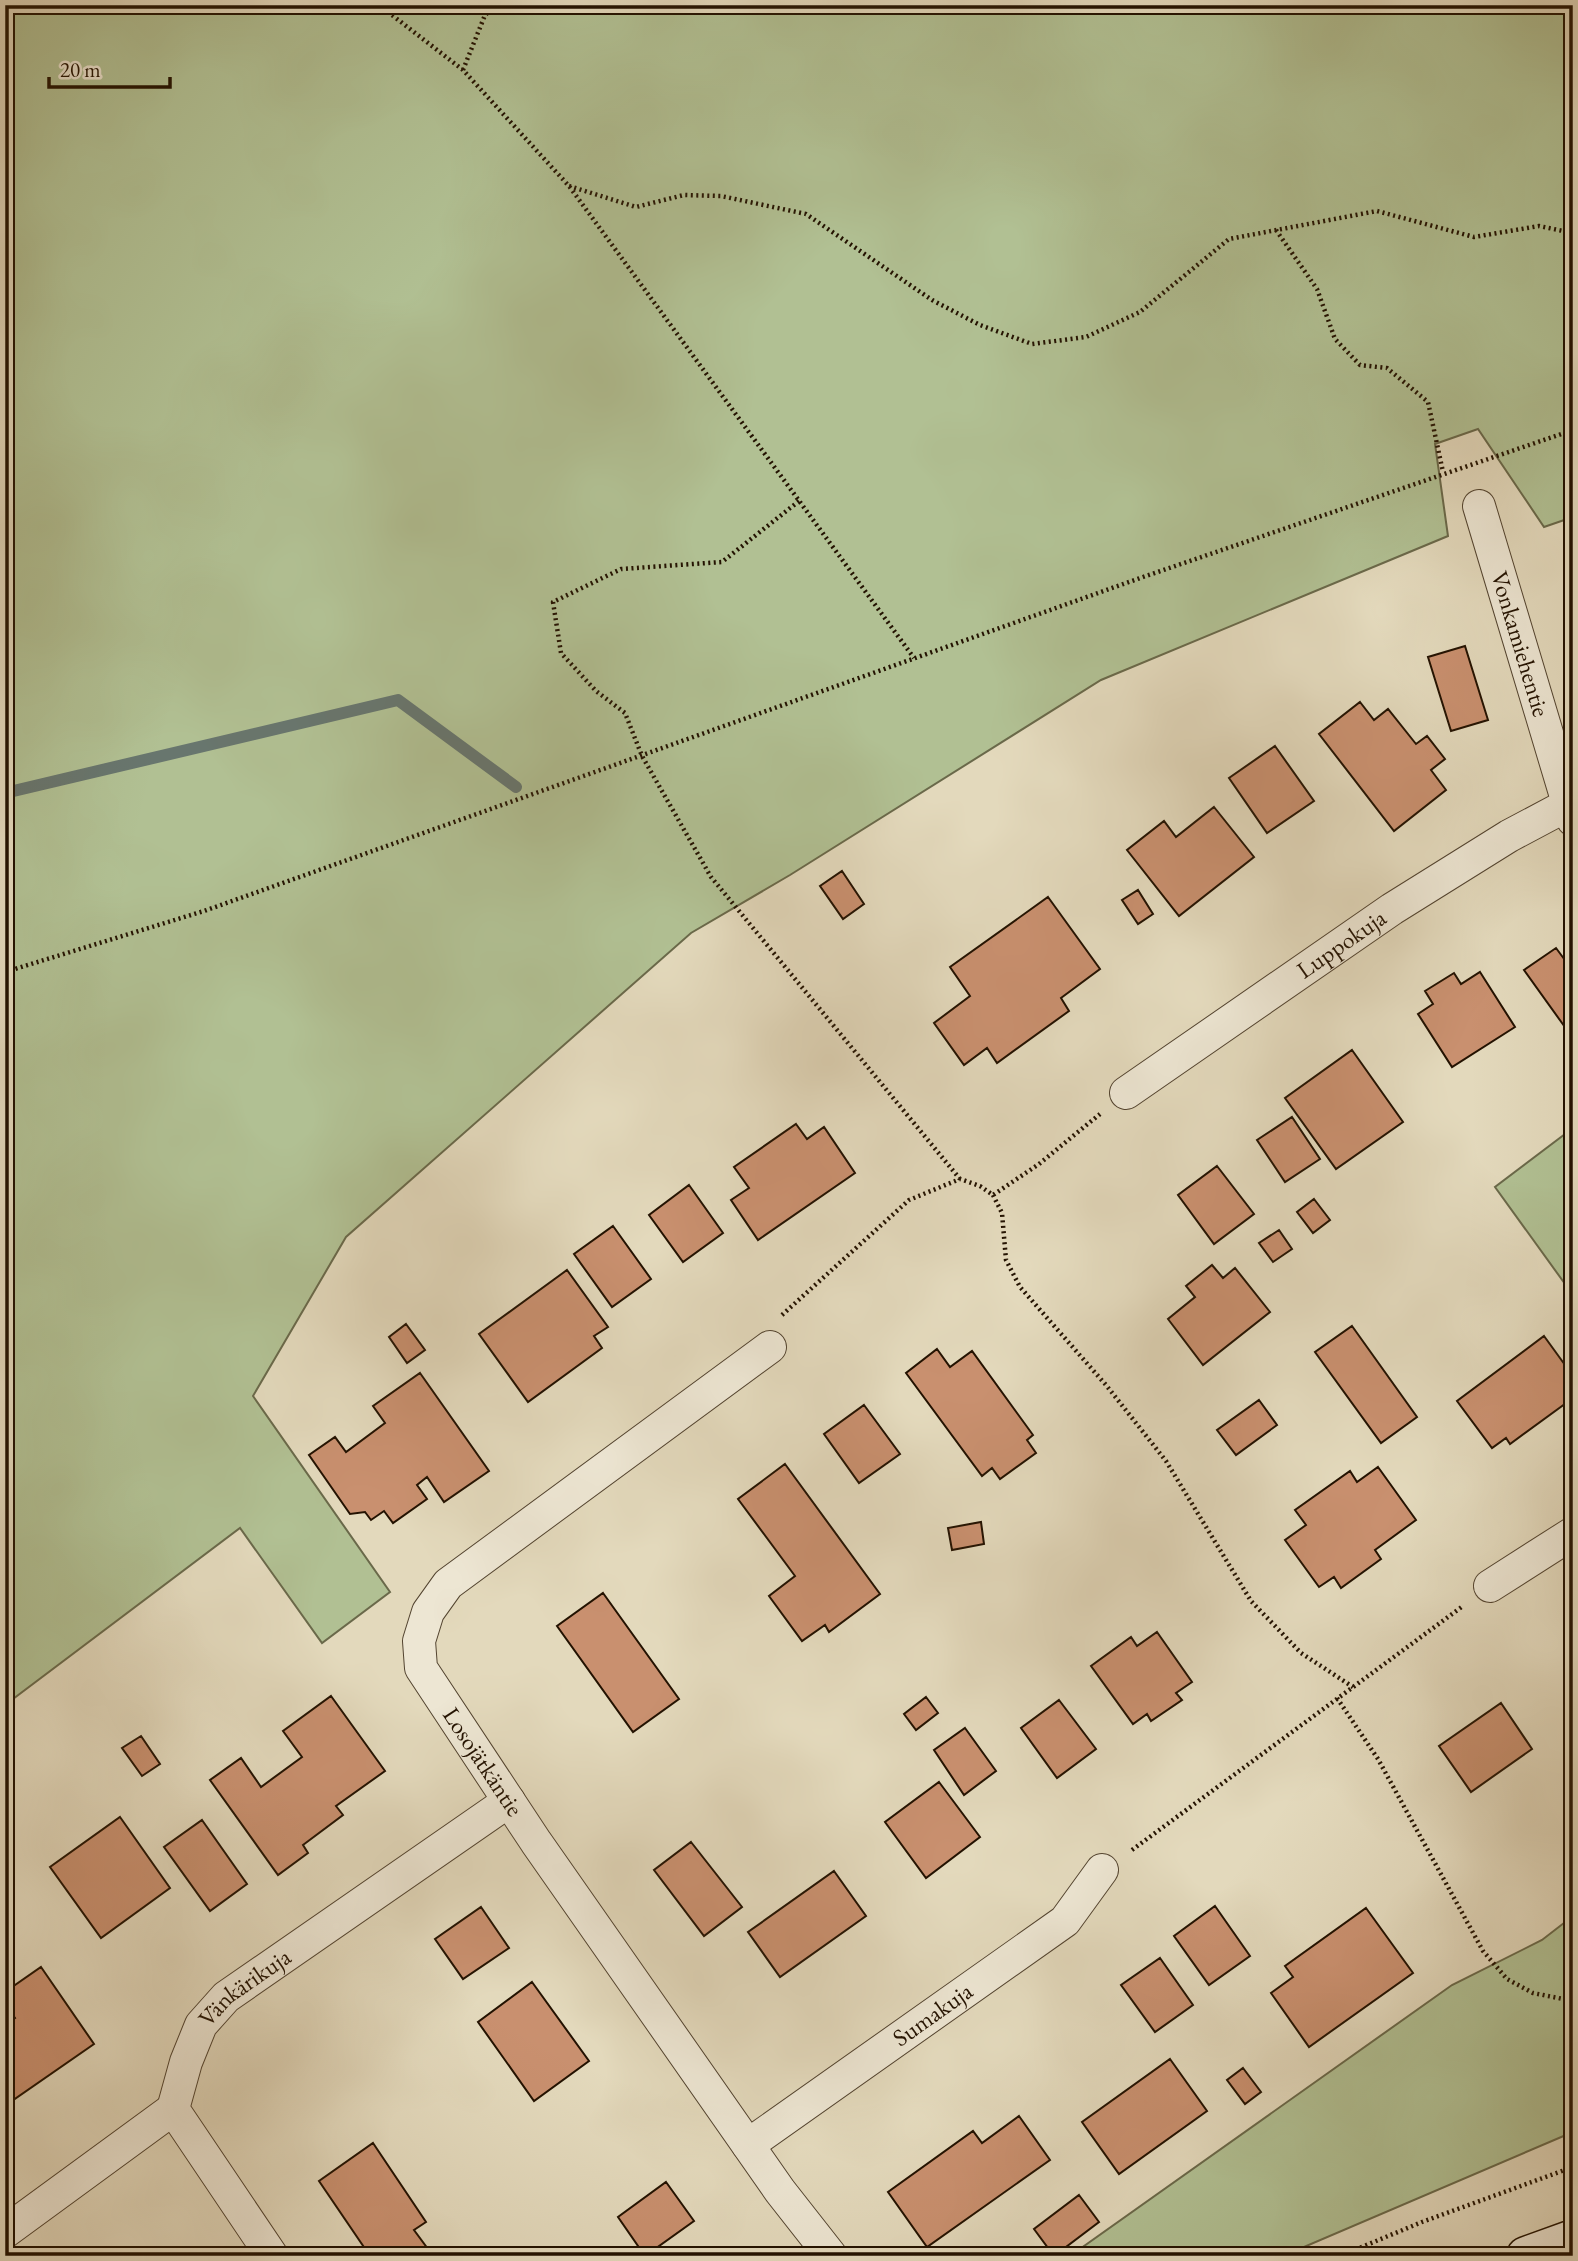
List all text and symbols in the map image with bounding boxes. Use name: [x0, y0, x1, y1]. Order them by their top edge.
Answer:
scale bar: [49, 46, 170, 90]
text: 20 m: [60, 56, 101, 83]
street label: Vonkamiehentie: [1484, 567, 1557, 720]
street label: Luppokuja: [1290, 902, 1392, 985]
street label: Losojätkäntie: [436, 1701, 531, 1822]
street label: Vänkärikuja: [191, 1941, 297, 2033]
street label: Sumakuja: [886, 1975, 979, 2053]

